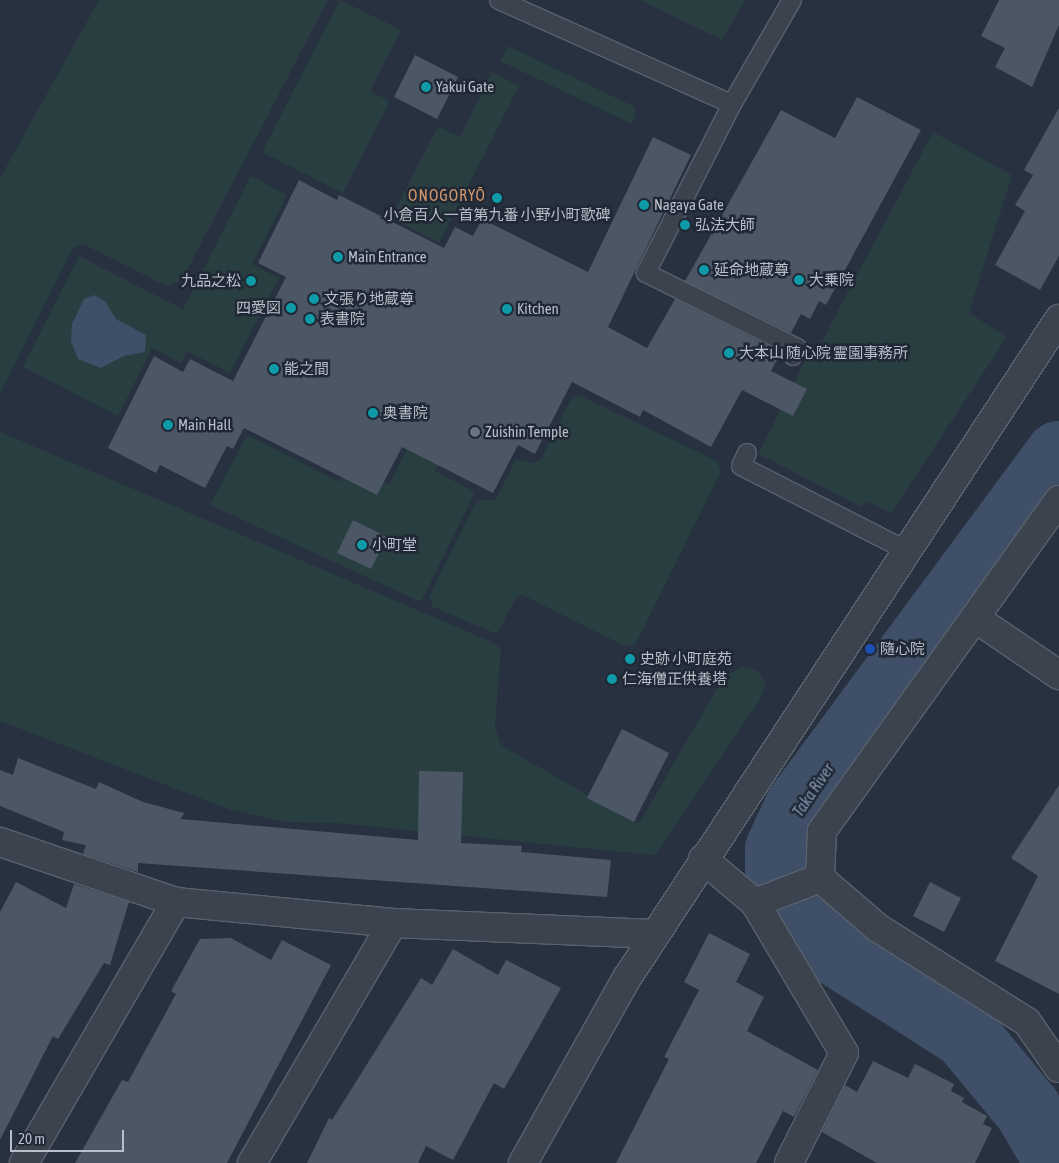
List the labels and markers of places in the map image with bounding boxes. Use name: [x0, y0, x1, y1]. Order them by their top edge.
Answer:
place label: Yakui Gate: [436, 78, 494, 96]
marker: Yakui Gate: [420, 81, 432, 93]
marker: 小倉百人一首第九番 小野小町歌碑: [491, 192, 503, 204]
place label: Nagaya Gate: [654, 196, 724, 214]
marker: Nagaya Gate: [638, 199, 650, 211]
place label: 小倉百人一首第九番 小野小町歌碑: [383, 206, 611, 224]
place label: 弘法大師: [695, 216, 755, 234]
marker: 弘法大師: [679, 219, 691, 231]
place label: Main Entrance: [348, 248, 427, 266]
marker: Main Entrance: [332, 251, 344, 263]
place label: 延命地蔵尊: [714, 261, 789, 279]
marker: 延命地蔵尊: [698, 264, 710, 276]
place label: 大乗院: [809, 271, 854, 289]
place label: 九品之松: [181, 272, 241, 290]
marker: 大乗院: [793, 274, 805, 286]
marker: 九品之松: [245, 275, 257, 287]
place label: 文張り地蔵尊: [324, 290, 414, 308]
marker: 文張り地蔵尊: [308, 293, 320, 305]
place label: 四愛図: [236, 299, 281, 317]
place label: Kitchen: [517, 300, 559, 318]
marker: 四愛図: [285, 302, 297, 314]
marker: Kitchen: [501, 303, 513, 315]
place label: 表書院: [320, 310, 365, 328]
marker: 表書院: [304, 313, 316, 325]
place label: 大本山 随心院 霊園事務所: [739, 344, 908, 362]
marker: 大本山 随心院 霊園事務所: [723, 347, 735, 359]
place label: 能之間: [284, 360, 329, 378]
marker: 能之間: [268, 363, 280, 375]
place label: 奥書院: [383, 404, 428, 422]
marker: 奥書院: [367, 407, 379, 419]
place label: Main Hall: [178, 416, 231, 434]
marker: Main Hall: [162, 419, 174, 431]
place label: Zuishin Temple: [485, 423, 569, 441]
marker: Zuishin Temple: [469, 426, 481, 438]
place label: 小町堂: [372, 536, 417, 554]
marker: 小町堂: [356, 539, 368, 551]
place label: 隨心院: [880, 640, 925, 658]
marker: 隨心院: [864, 643, 876, 655]
place label: 史跡 小町庭苑: [640, 650, 732, 668]
marker: 史跡 小町庭苑: [624, 653, 636, 665]
place label: 仁海僧正供養塔: [622, 670, 727, 688]
marker: 仁海僧正供養塔: [606, 673, 618, 685]

